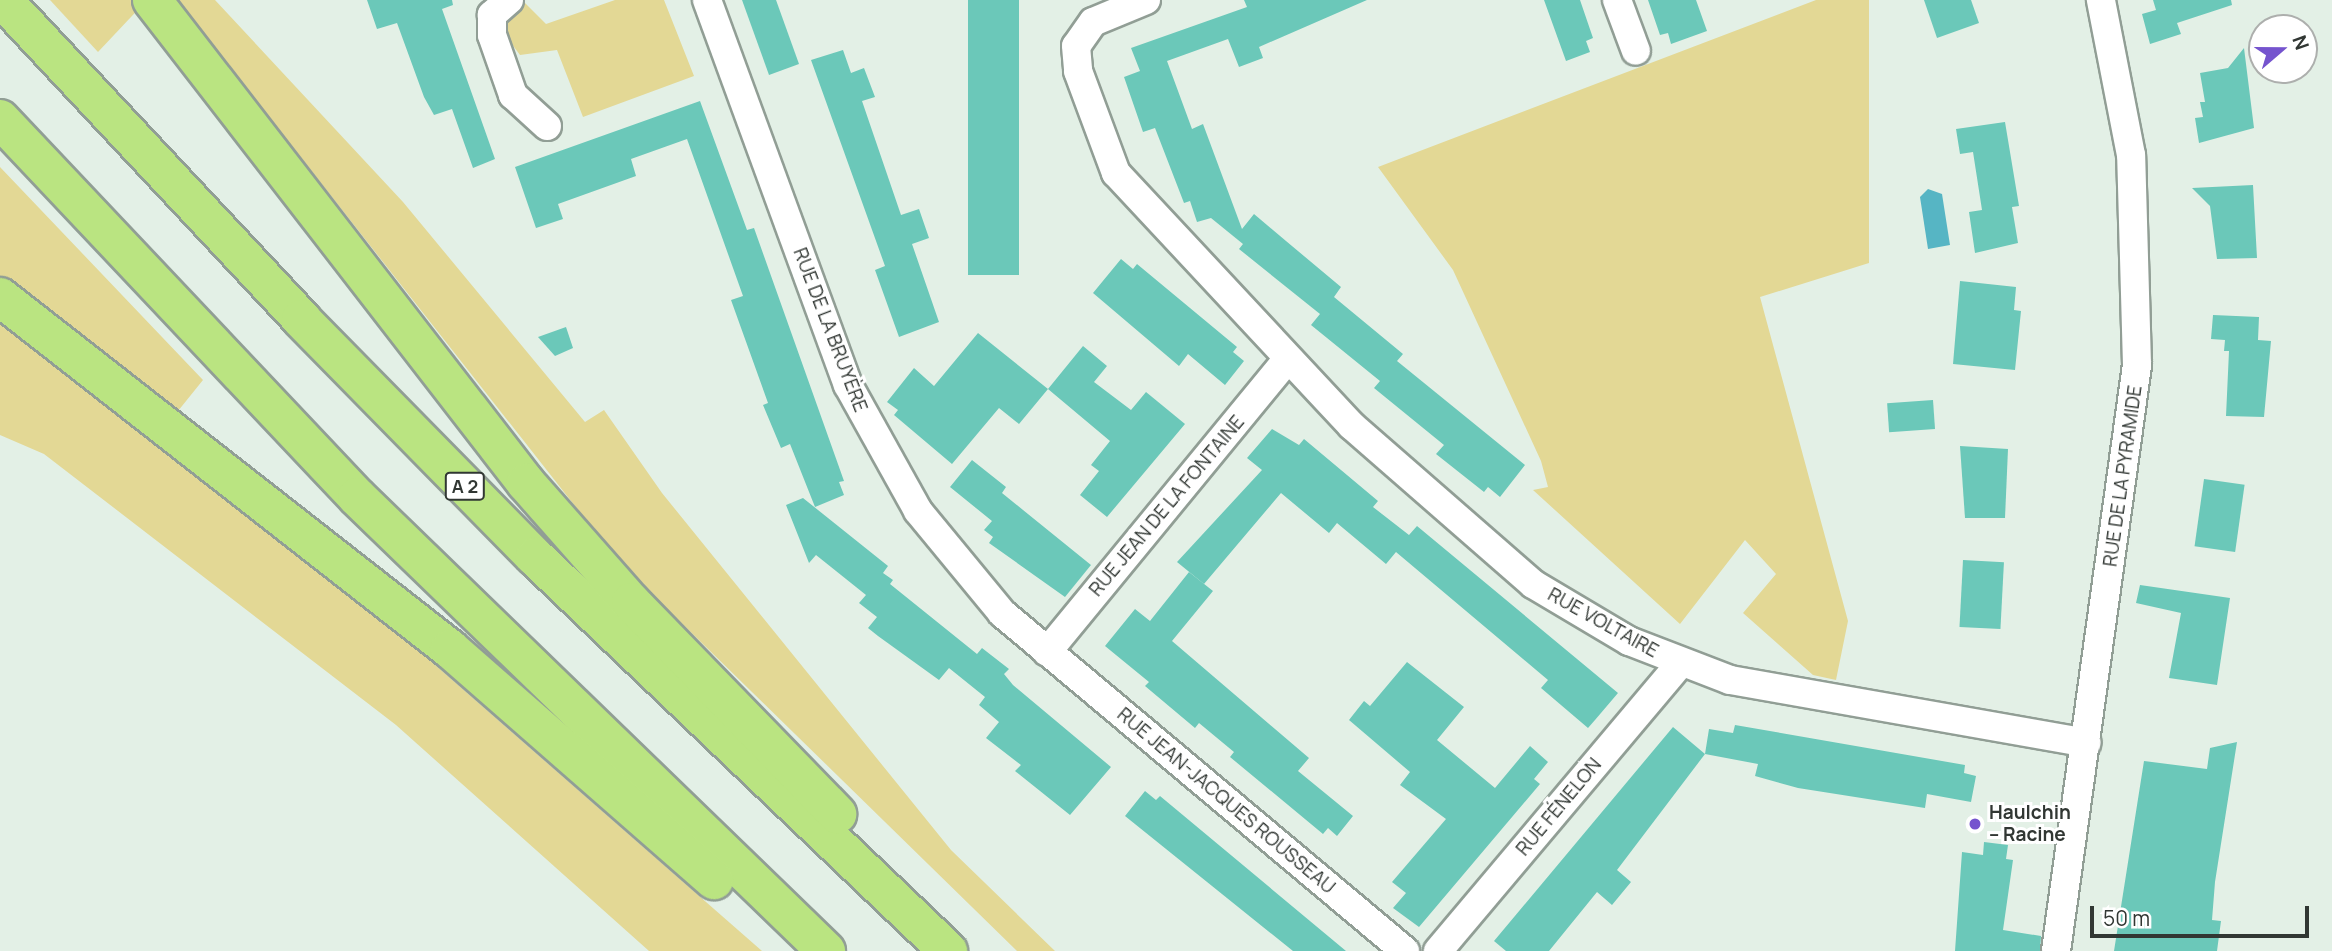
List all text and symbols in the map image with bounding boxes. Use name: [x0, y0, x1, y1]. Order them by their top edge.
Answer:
north arrow: [2248, 14, 2318, 84]
text: N: [2286, 32, 2315, 53]
street label: RUE DE LA BRUYÈRE: [788, 245, 872, 415]
street label: RUE DE LA PYRAMIDE: [2099, 384, 2147, 568]
street label: RUE JEAN DE LA FONTAINE: [1085, 411, 1249, 601]
road number: A 2: [444, 472, 486, 500]
street label: RUE VOLTAIRE: [1544, 583, 1662, 663]
street label: RUE JEAN-JACQUES ROUSSEAU: [1112, 703, 1340, 899]
street label: RUE FÉNELON: [1512, 754, 1606, 860]
place label: Haulchin – Racine: [1989, 802, 2071, 846]
marker: Haulchin – Racine: [1967, 816, 1983, 832]
scale bar: [2094, 892, 2313, 936]
text: 50 m: [2103, 904, 2150, 932]

